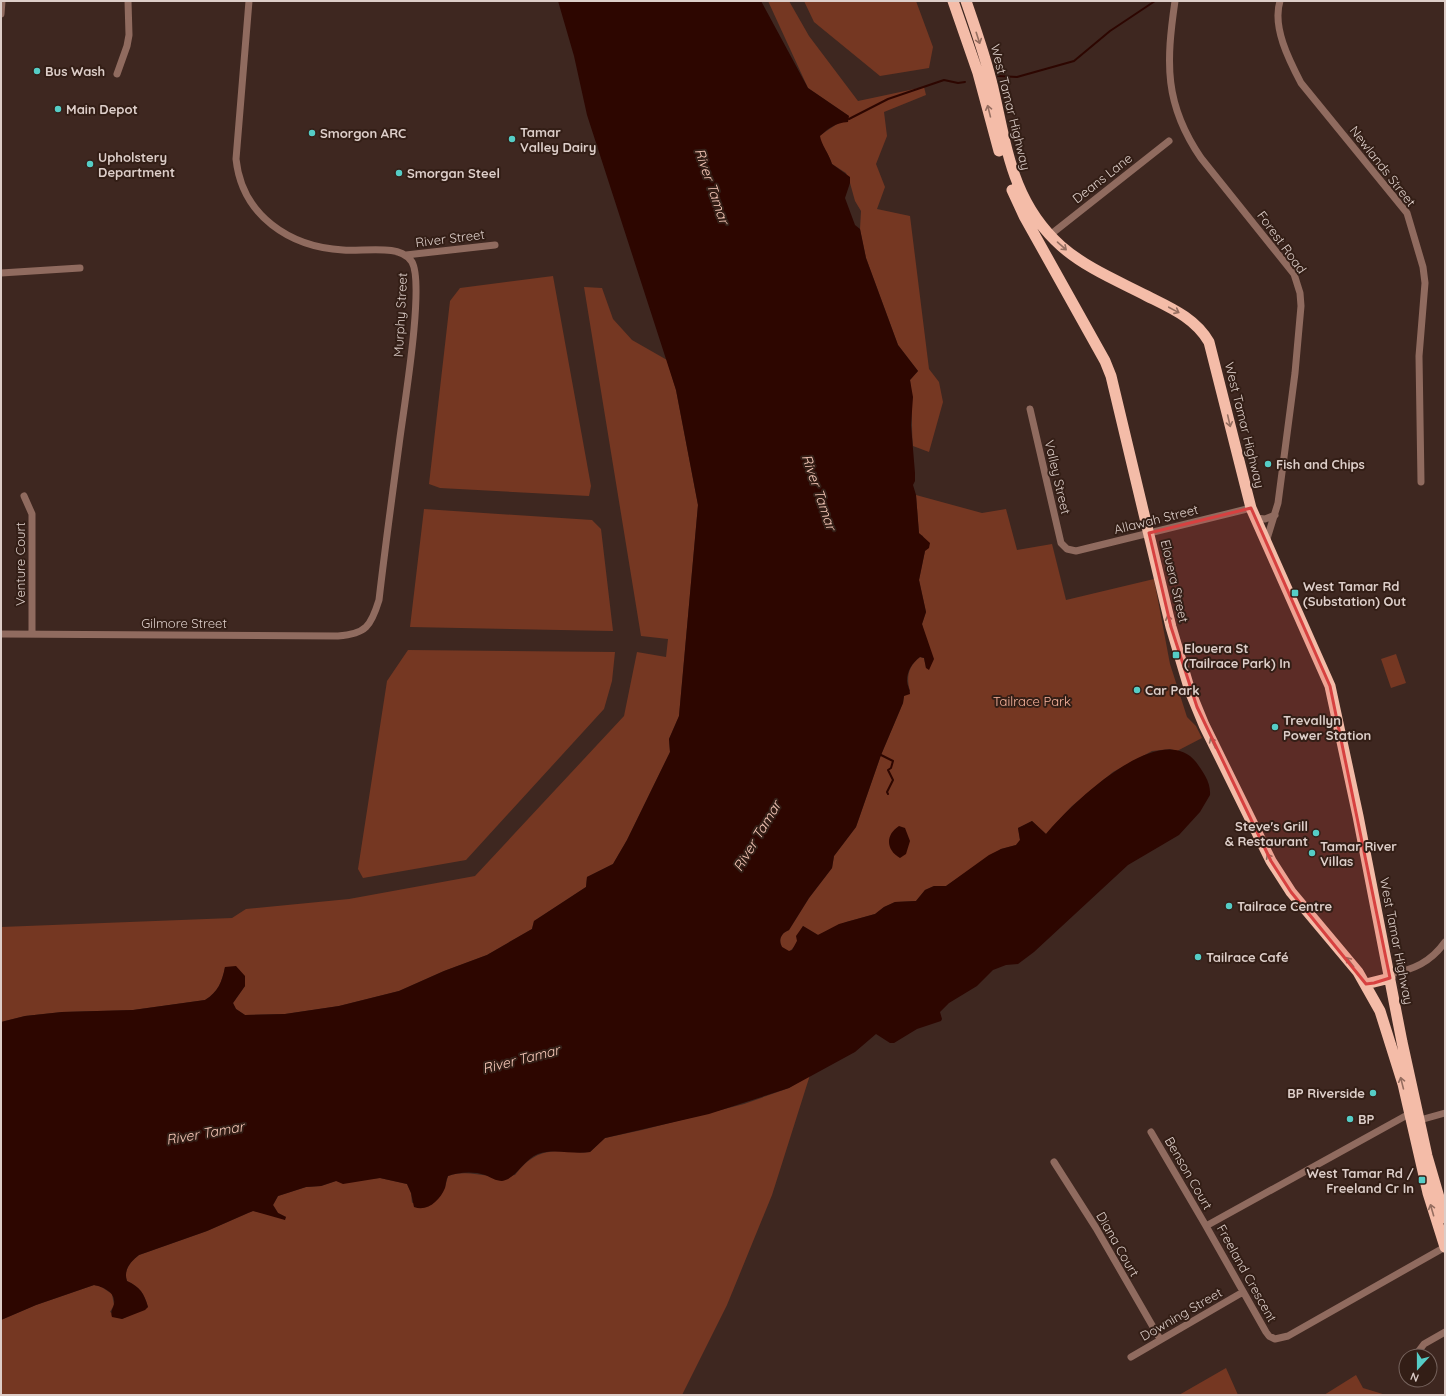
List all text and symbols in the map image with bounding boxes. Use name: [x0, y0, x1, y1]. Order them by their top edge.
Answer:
one-way arrow: [975, 32, 983, 44]
street label: West Tamar Highway: [988, 42, 1034, 172]
place label: Bus Wash: [45, 63, 105, 79]
marker: Bus Wash: [32, 66, 42, 76]
place label: Main Depot: [66, 101, 138, 117]
marker: Main Depot: [53, 104, 63, 114]
one-way arrow: [984, 105, 992, 118]
street label: Newlands Street: [1347, 122, 1419, 210]
place label: Tamar Valley Dairy: [520, 124, 596, 155]
place label: Smorgon ARC: [320, 125, 406, 141]
marker: Smorgon ARC: [307, 128, 317, 138]
marker: Tamar Valley Dairy: [507, 134, 517, 144]
water label: River Tamar: [691, 146, 734, 228]
place label: Upholstery Department: [98, 149, 175, 180]
street label: Deans Lane: [1069, 150, 1135, 206]
marker: Upholstery Department: [85, 159, 95, 169]
place label: Smorgan Steel: [407, 165, 500, 181]
marker: Smorgan Steel: [394, 168, 404, 178]
street label: Forest Road: [1254, 208, 1310, 276]
street label: River Street: [414, 226, 486, 250]
one-way arrow: [1056, 241, 1067, 250]
street label: Murphy Street: [390, 272, 410, 358]
one-way arrow: [1168, 306, 1180, 314]
street label: West Tamar Highway: [1222, 360, 1268, 490]
one-way arrow: [1226, 414, 1233, 427]
street label: Valley Street: [1042, 438, 1074, 516]
water label: River Tamar: [798, 452, 841, 534]
place label: Fish and Chips: [1276, 456, 1365, 472]
marker: Fish and Chips: [1263, 459, 1273, 469]
street label: Allawah Street: [1112, 501, 1200, 537]
street label: Venture Court: [12, 522, 28, 606]
street label: Elouera Street: [1158, 538, 1192, 624]
place label: West Tamar Rd (Substation) Out: [1303, 578, 1406, 609]
marker: West Tamar Rd (Substation) Out: [1290, 588, 1300, 598]
one-way arrow: [1165, 614, 1173, 627]
street label: Gilmore Street: [141, 615, 227, 631]
place label: Elouera St (Tailrace Park) In: [1184, 640, 1291, 671]
marker: Elouera St (Tailrace Park) In: [1171, 650, 1181, 660]
place label: Car Park: [1145, 682, 1200, 698]
marker: Car Park: [1132, 685, 1142, 695]
park label: Tailrace Park: [993, 693, 1071, 709]
place label: Trevallyn Power Station: [1283, 712, 1371, 743]
marker: Trevallyn Power Station: [1270, 722, 1280, 732]
one-way arrow: [1209, 737, 1216, 749]
water label: River Tamar: [729, 796, 786, 875]
place label: Steve's Grill & Restaurant: [1225, 818, 1308, 849]
marker: Steve's Grill & Restaurant: [1311, 828, 1321, 838]
place label: Tamar River Villas: [1320, 838, 1397, 869]
marker: Tamar River Villas: [1307, 848, 1317, 858]
one-way arrow: [1266, 854, 1274, 866]
street label: West Tamar Highway: [1377, 876, 1417, 1006]
place label: Tailrace Centre: [1237, 898, 1333, 914]
marker: Tailrace Centre: [1224, 901, 1234, 911]
place label: Tailrace Café: [1206, 949, 1289, 965]
marker: Tailrace Café: [1193, 952, 1203, 962]
one-way arrow: [1346, 956, 1354, 967]
water label: River Tamar: [480, 1040, 563, 1077]
one-way arrow: [1398, 1077, 1406, 1090]
place label: BP Riverside: [1287, 1085, 1365, 1101]
marker: BP Riverside: [1368, 1088, 1378, 1098]
place label: BP: [1358, 1111, 1375, 1127]
marker: BP: [1345, 1114, 1355, 1124]
water label: River Tamar: [165, 1117, 247, 1149]
street label: Benson Court: [1162, 1134, 1216, 1212]
place label: West Tamar Rd / Freeland Cr In: [1307, 1165, 1414, 1196]
marker: West Tamar Rd / Freeland Cr In: [1417, 1175, 1427, 1185]
one-way arrow: [1428, 1203, 1436, 1216]
street label: Diana Court: [1093, 1209, 1143, 1279]
street label: Freeland Crescent: [1214, 1221, 1280, 1325]
street label: Downing Street: [1137, 1284, 1225, 1344]
north arrow: [1398, 1348, 1438, 1388]
text: N: [1408, 1369, 1421, 1385]

